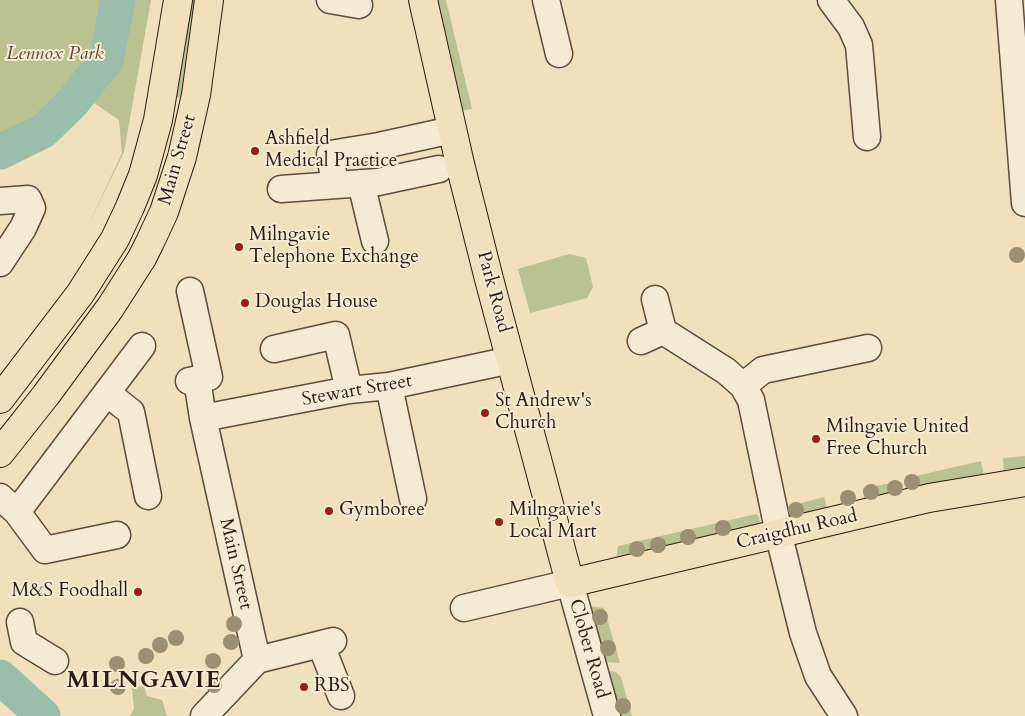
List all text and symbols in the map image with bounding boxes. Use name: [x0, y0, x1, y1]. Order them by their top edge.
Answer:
park label: Lennox Park: [6, 44, 104, 66]
street label: Main Street: [154, 112, 202, 208]
place label: Ashfield Medical Practice: [265, 129, 397, 173]
marker: Ashfield Medical Practice: [249, 145, 261, 157]
place label: Milngavie Telephone Exchange: [249, 225, 419, 269]
marker: Milngavie Telephone Exchange: [233, 241, 245, 253]
street label: Park Road: [471, 249, 515, 335]
place label: Douglas House: [255, 292, 378, 314]
marker: Douglas House: [239, 297, 251, 309]
street label: Stewart Street: [300, 370, 414, 412]
place label: St Andrew's Church: [495, 391, 592, 435]
marker: St Andrew's Church: [479, 407, 491, 419]
place label: Milngavie United Free Church: [826, 417, 969, 461]
marker: Milngavie United Free Church: [810, 433, 822, 445]
place label: Gymboree: [339, 500, 425, 522]
place label: Milngavie's Local Mart: [509, 500, 601, 544]
marker: Gymboree: [323, 505, 335, 517]
street label: Craigdhu Road: [734, 505, 860, 555]
street label: Main Street: [213, 516, 257, 612]
marker: Milngavie's Local Mart: [493, 516, 505, 528]
place label: M&S Foodhall: [12, 581, 128, 603]
marker: M&S Foodhall: [132, 586, 144, 598]
street label: Clober Road: [563, 597, 613, 701]
district label: MILNGAVIE: [65, 667, 223, 695]
place label: RBS: [314, 676, 350, 698]
marker: RBS: [298, 681, 310, 693]

